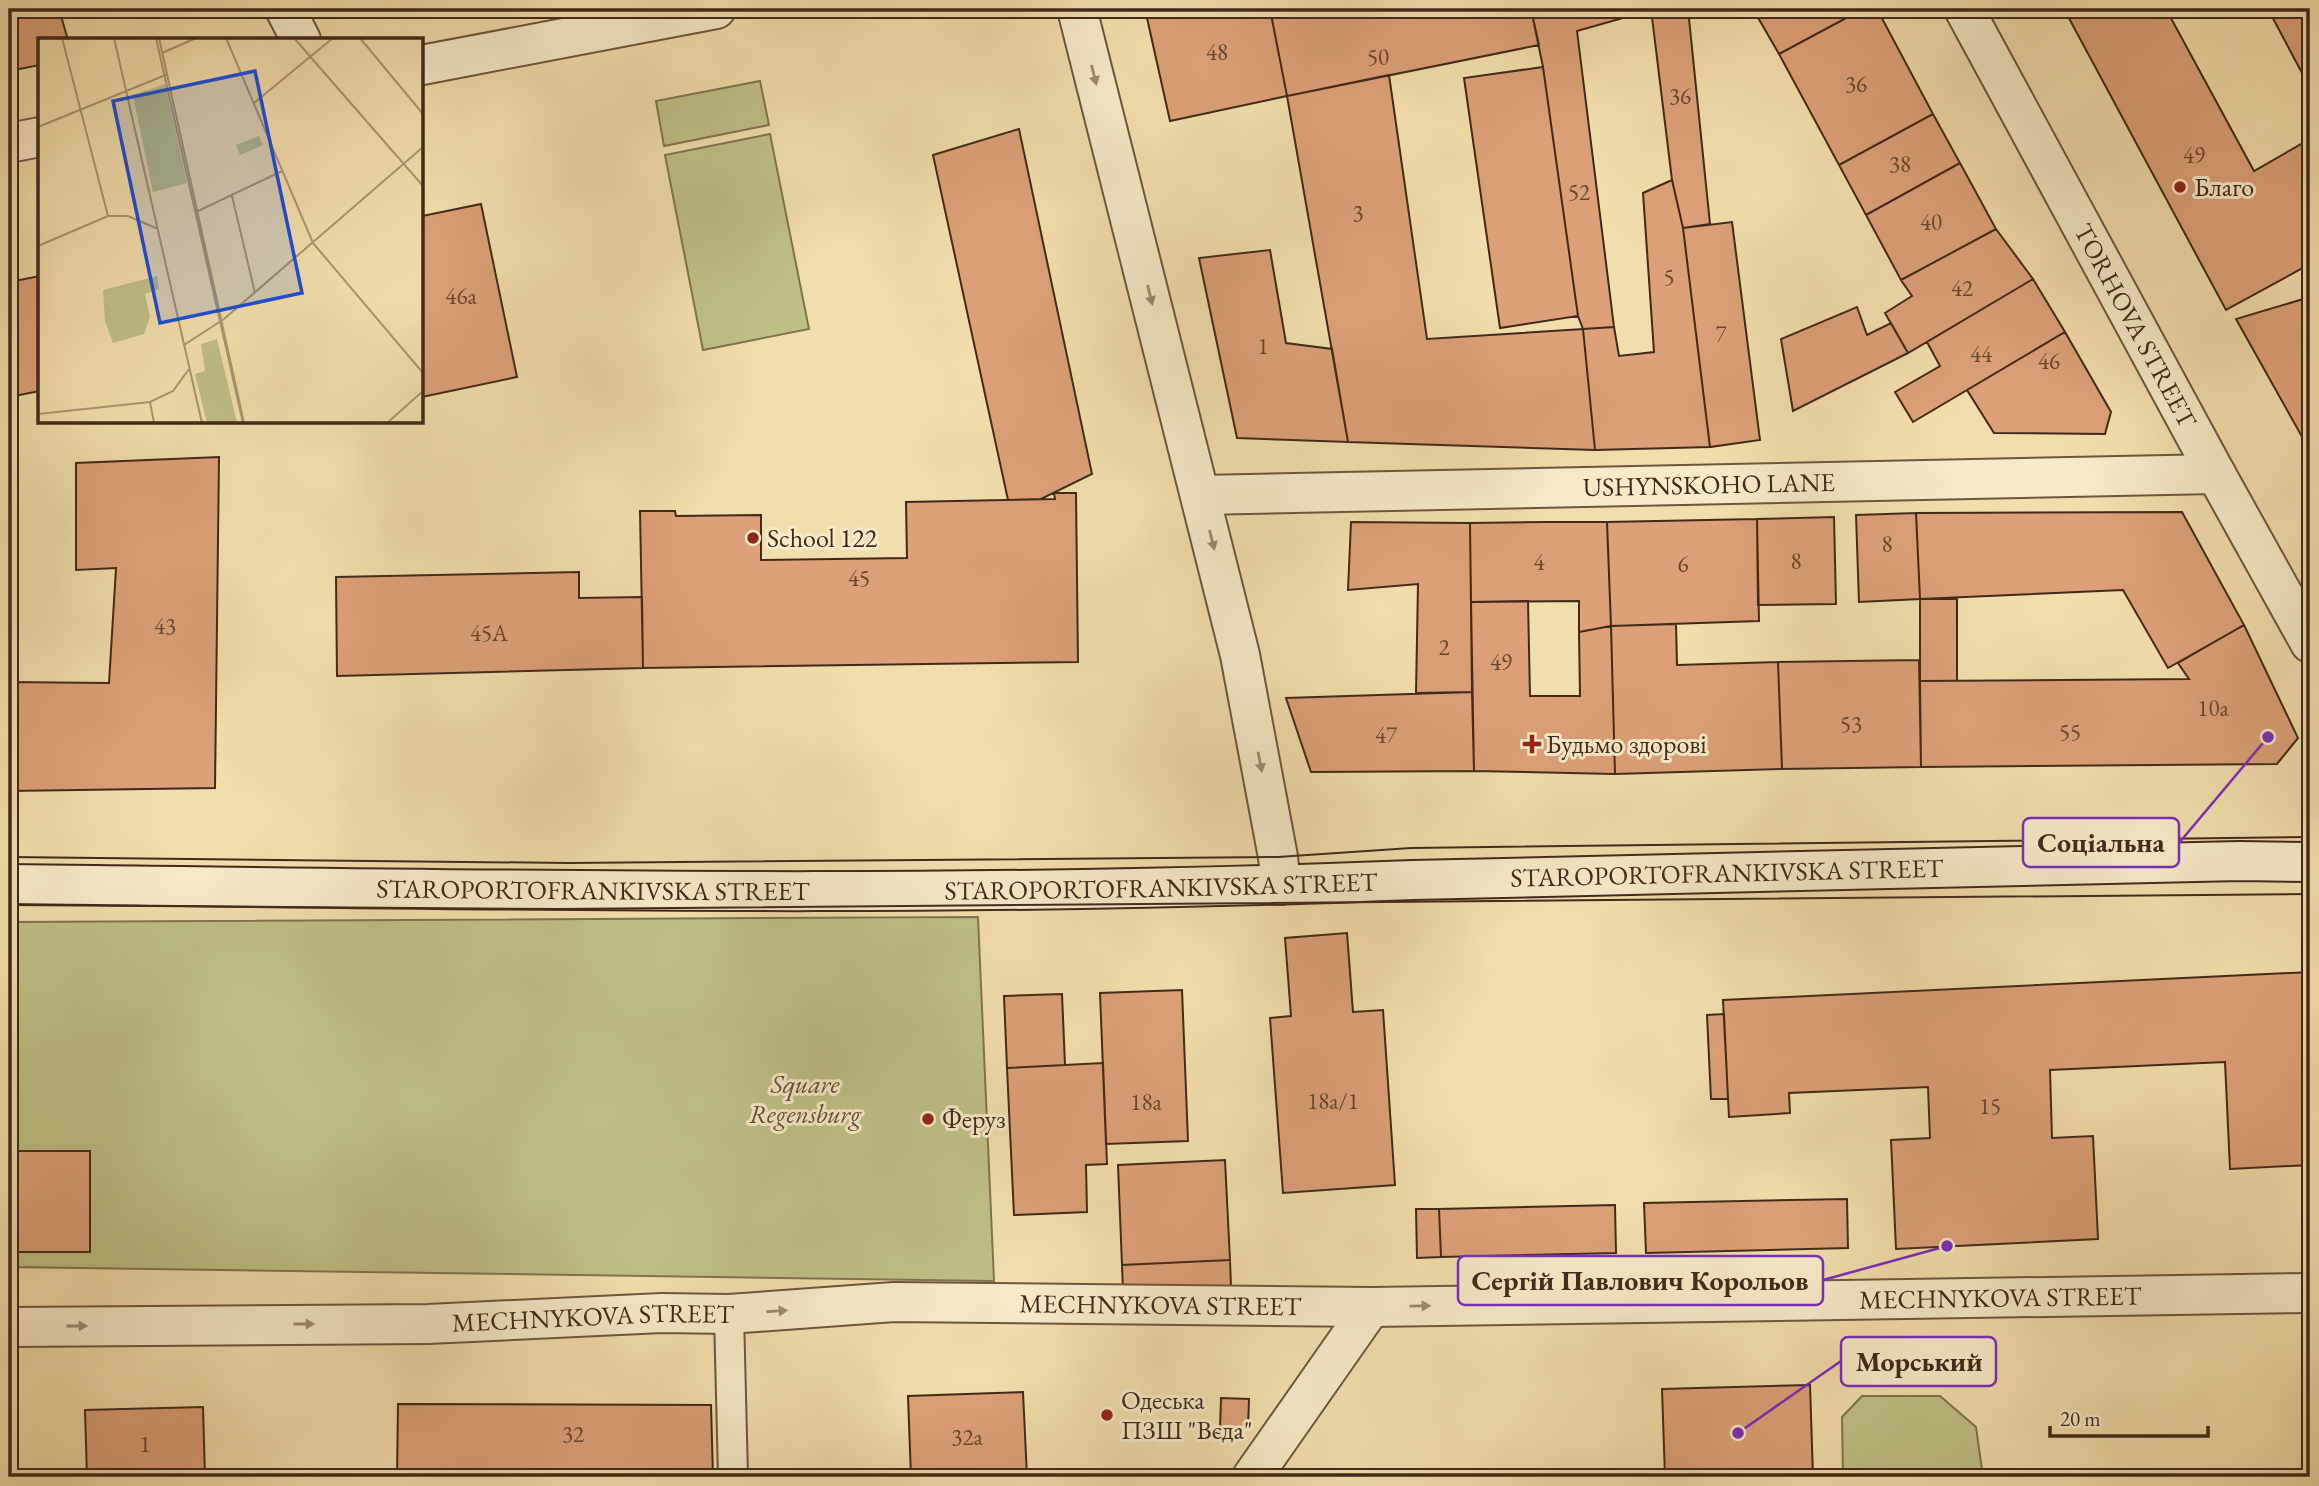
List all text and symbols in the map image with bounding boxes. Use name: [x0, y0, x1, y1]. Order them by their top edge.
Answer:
house number: 48: [1206, 37, 1228, 67]
inset map: [38, 38, 424, 424]
house number: 50: [1367, 42, 1389, 72]
one-way arrow: [1089, 64, 1100, 86]
house number: 36: [1845, 69, 1867, 99]
house number: 36: [1669, 81, 1691, 111]
house number: 49: [2183, 140, 2205, 170]
house number: 38: [1889, 149, 1911, 179]
place label: Благо: [2194, 170, 2254, 204]
house number: 52: [1568, 177, 1590, 207]
marker: Благо: [2172, 179, 2188, 195]
house number: 3: [1352, 198, 1364, 228]
house number: 40: [1920, 207, 1942, 237]
street label: TORHOVA STREET: [2066, 217, 2205, 434]
house number: 5: [1663, 262, 1675, 292]
house number: 42: [1951, 273, 1973, 303]
house number: 46а: [445, 281, 477, 311]
one-way arrow: [1145, 285, 1156, 307]
house number: 7: [1715, 319, 1727, 349]
house number: 1: [1257, 331, 1269, 361]
house number: 44: [1970, 339, 1993, 369]
house number: 46: [2038, 346, 2060, 376]
street label: USHYNSKOHO LANE: [1582, 465, 1836, 504]
place label: School 122: [767, 521, 878, 555]
one-way arrow: [1207, 529, 1218, 551]
house number: 8: [1881, 529, 1893, 559]
marker: School 122: [745, 530, 761, 546]
house number: 8: [1790, 546, 1802, 576]
house number: 4: [1533, 547, 1545, 577]
house number: 6: [1677, 549, 1689, 579]
house number: 45: [848, 563, 870, 593]
house number: 43: [154, 611, 176, 641]
house number: 45А: [470, 618, 509, 648]
house number: 2: [1438, 632, 1450, 662]
house number: 49: [1490, 647, 1512, 677]
house number: 10а: [2197, 693, 2229, 723]
house number: 53: [1840, 709, 1862, 739]
house number: 55: [2059, 717, 2081, 747]
house number: 47: [1375, 720, 1398, 750]
place label: Будьмо здорові: [1546, 727, 1707, 761]
marker: Будьмо здорові: [1524, 736, 1540, 752]
one-way arrow: [1255, 751, 1266, 773]
callout: Соціальна: [2023, 818, 2179, 867]
text: Соціальна: [2037, 824, 2166, 860]
street label: STAROPORTOFRANKIVSKA STREET: [1510, 851, 1944, 895]
street label: STAROPORTOFRANKIVSKA STREET: [944, 864, 1379, 908]
street label: STAROPORTOFRANKIVSKA STREET: [376, 871, 810, 908]
park label: Square Regensburg: [749, 1067, 862, 1131]
house number: 18а/1: [1307, 1086, 1359, 1116]
house number: 18а: [1130, 1087, 1162, 1117]
house number: 15: [1979, 1091, 2001, 1121]
place label: Феруз: [942, 1102, 1006, 1136]
marker: Феруз: [920, 1111, 936, 1127]
callout: Сергій Павлович Корольов: [1458, 1256, 1823, 1305]
text: Сергій Павлович Корольов: [1472, 1262, 1808, 1298]
street label: MECHNYKOVA STREET: [1859, 1279, 2142, 1317]
street label: MECHNYKOVA STREET: [1019, 1286, 1302, 1323]
street label: MECHNYKOVA STREET: [451, 1296, 735, 1340]
one-way arrow: [1410, 1300, 1432, 1312]
one-way arrow: [766, 1305, 788, 1316]
one-way arrow: [294, 1319, 316, 1330]
one-way arrow: [66, 1320, 88, 1332]
callout: Морський: [1841, 1337, 1996, 1386]
text: Морський: [1855, 1343, 1983, 1379]
place label: Одеська ПЗШ "Вєда": [1121, 1383, 1253, 1447]
scale bar: [2050, 1395, 2207, 1439]
text: 20 m: [2060, 1405, 2101, 1432]
marker: Одеська ПЗШ "Вєда": [1099, 1407, 1115, 1423]
house number: 32: [562, 1419, 584, 1449]
house number: 32а: [951, 1422, 983, 1452]
house number: 1: [139, 1429, 151, 1459]

